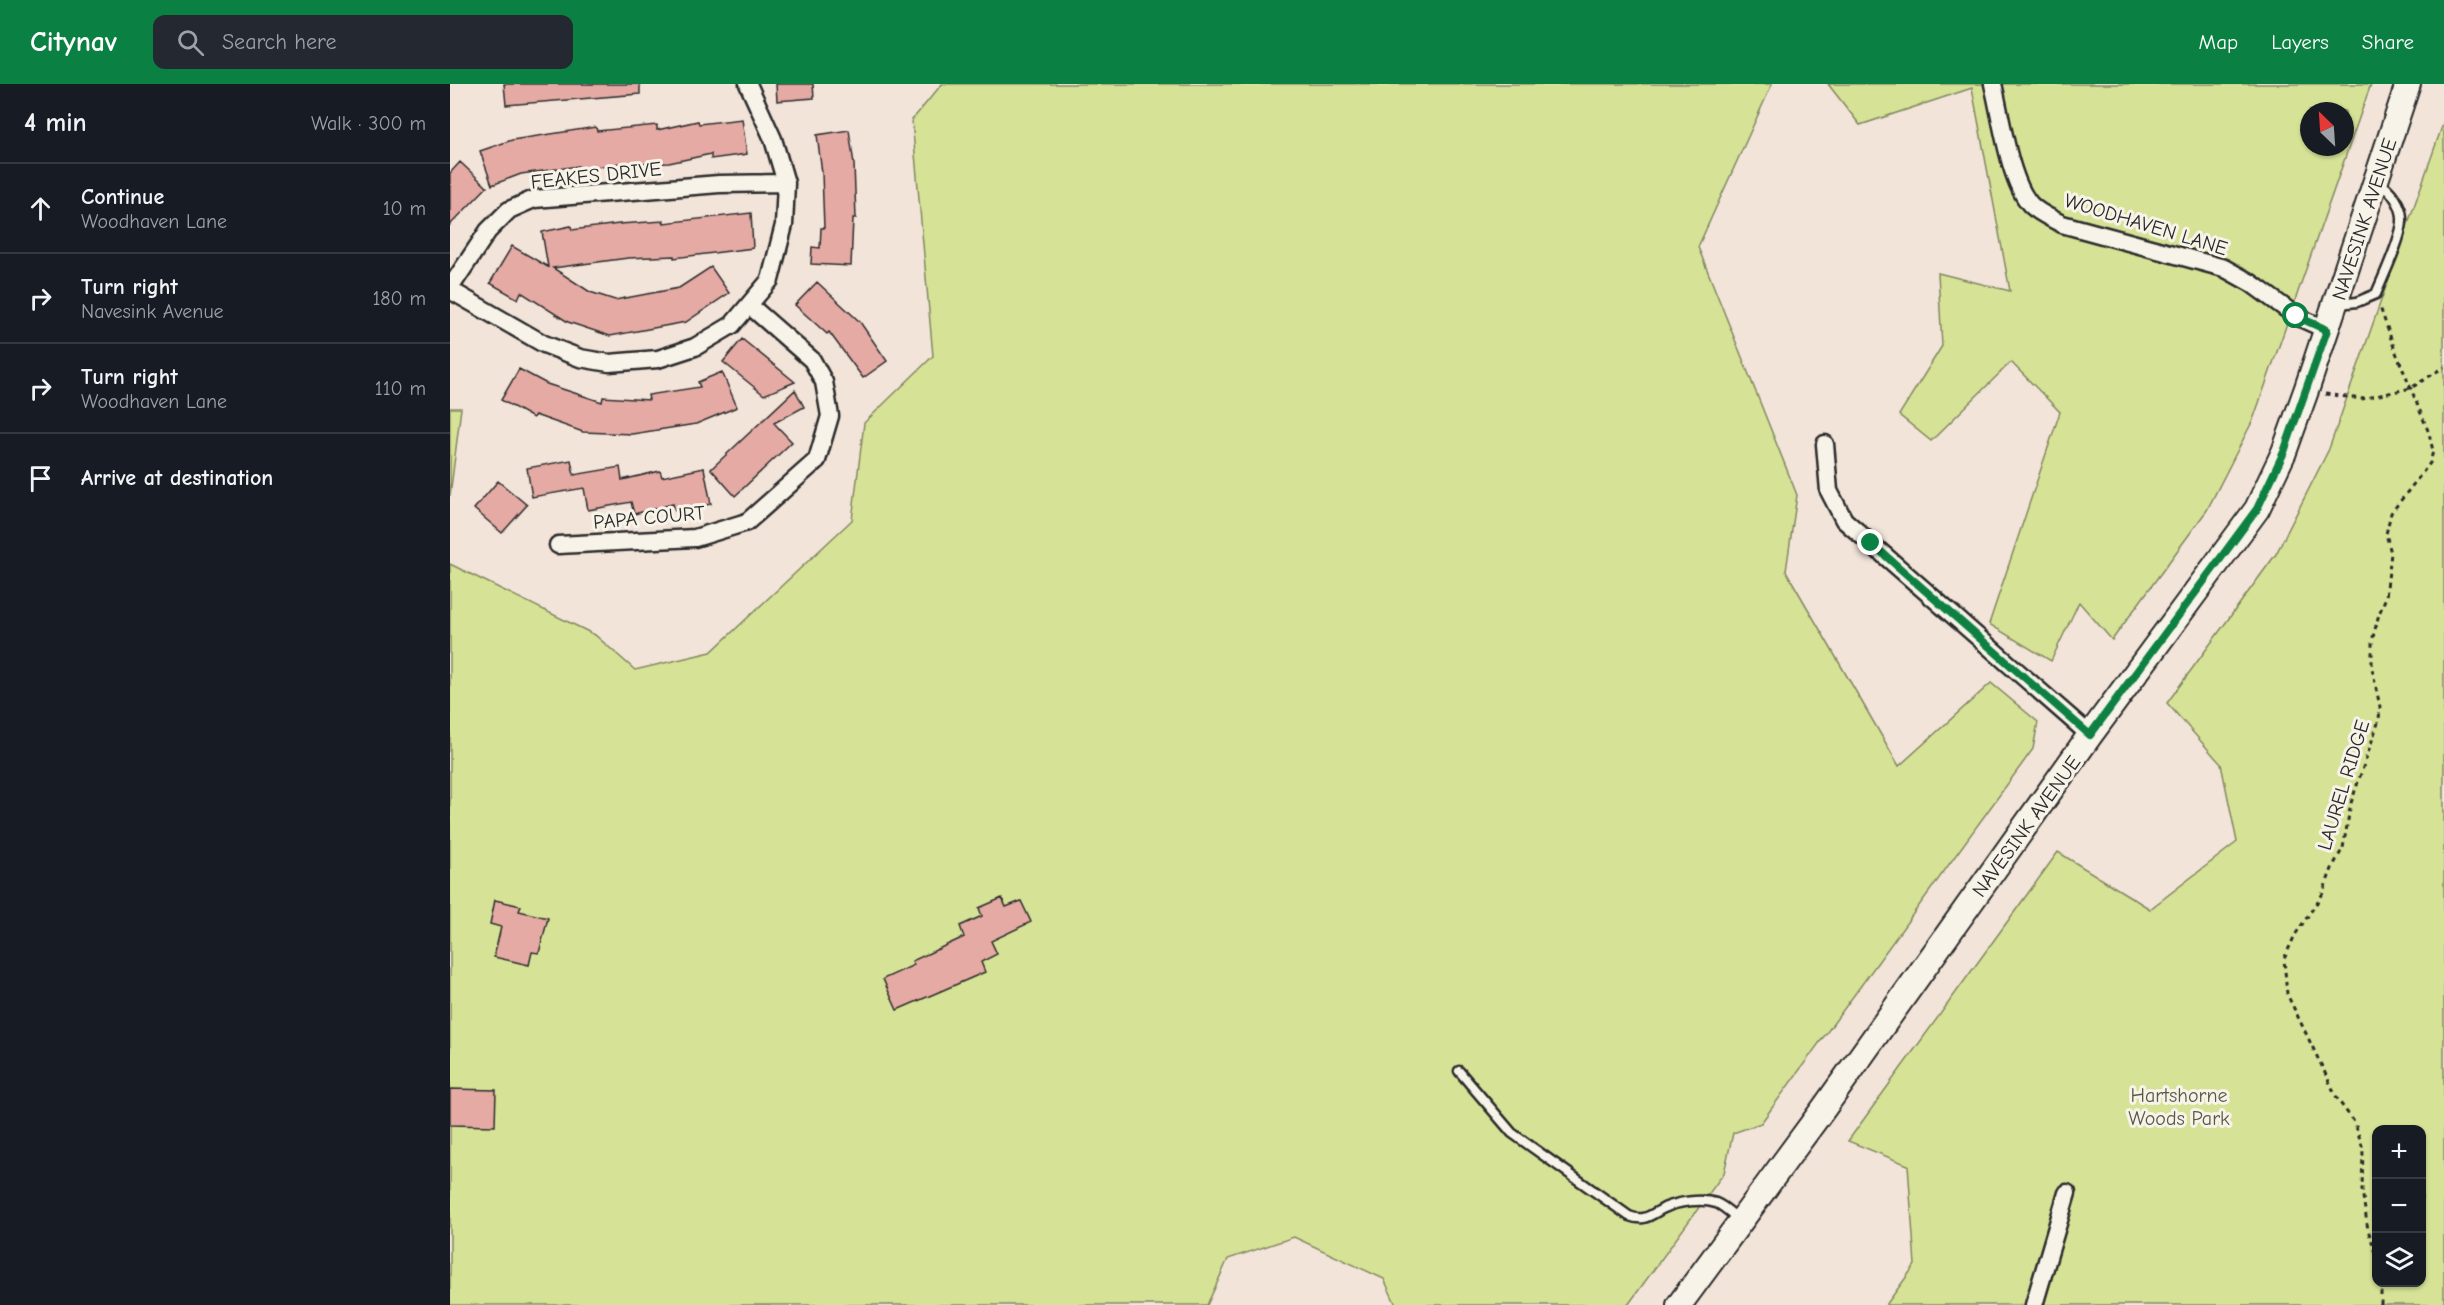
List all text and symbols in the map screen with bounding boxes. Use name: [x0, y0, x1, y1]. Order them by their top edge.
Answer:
search box: [153, 15, 573, 69]
text: Citynav: [30, 26, 117, 58]
icon: search: [174, 26, 207, 59]
text: Search here: [222, 29, 336, 55]
text: Map: [2199, 30, 2238, 54]
text: Layers: [2271, 30, 2329, 54]
text: Share: [2362, 30, 2414, 54]
north arrow: [2300, 102, 2354, 156]
text: 4 min: [24, 108, 87, 138]
text: Walk · 300 m: [311, 112, 426, 135]
street label: NAVESINK AVENUE: [2327, 135, 2402, 303]
street label: FEAKES DRIVE: [530, 157, 663, 194]
text: Continue: [81, 184, 164, 210]
street label: WOODHAVEN LANE: [2061, 189, 2230, 260]
icon: ahead: [24, 192, 57, 225]
text: 10 m: [383, 197, 426, 220]
text: Woodhaven Lane: [81, 210, 227, 233]
text: Turn right: [81, 274, 178, 300]
icon: right: [24, 282, 57, 315]
text: 180 m: [372, 287, 426, 310]
text: Navesink Avenue: [81, 300, 224, 323]
route start: [2282, 302, 2308, 328]
text: Turn right: [81, 364, 178, 390]
icon: right: [24, 372, 57, 405]
text: 110 m: [375, 377, 426, 400]
text: Woodhaven Lane: [81, 390, 227, 413]
icon: arrive: [24, 462, 57, 495]
text: Arrive at destination: [81, 465, 273, 491]
street label: PAPA COURT: [592, 501, 706, 534]
route end: [1857, 529, 1883, 555]
street label: LAUREL RIDGE: [2313, 717, 2374, 853]
street label: NAVESINK AVENUE: [1967, 751, 2085, 901]
park label: Hartshorne Woods Park: [2128, 1084, 2230, 1130]
map controls: [2372, 1125, 2426, 1287]
button: +: [2372, 1125, 2426, 1179]
button: −: [2372, 1179, 2426, 1233]
button: layers: [2372, 1233, 2426, 1287]

